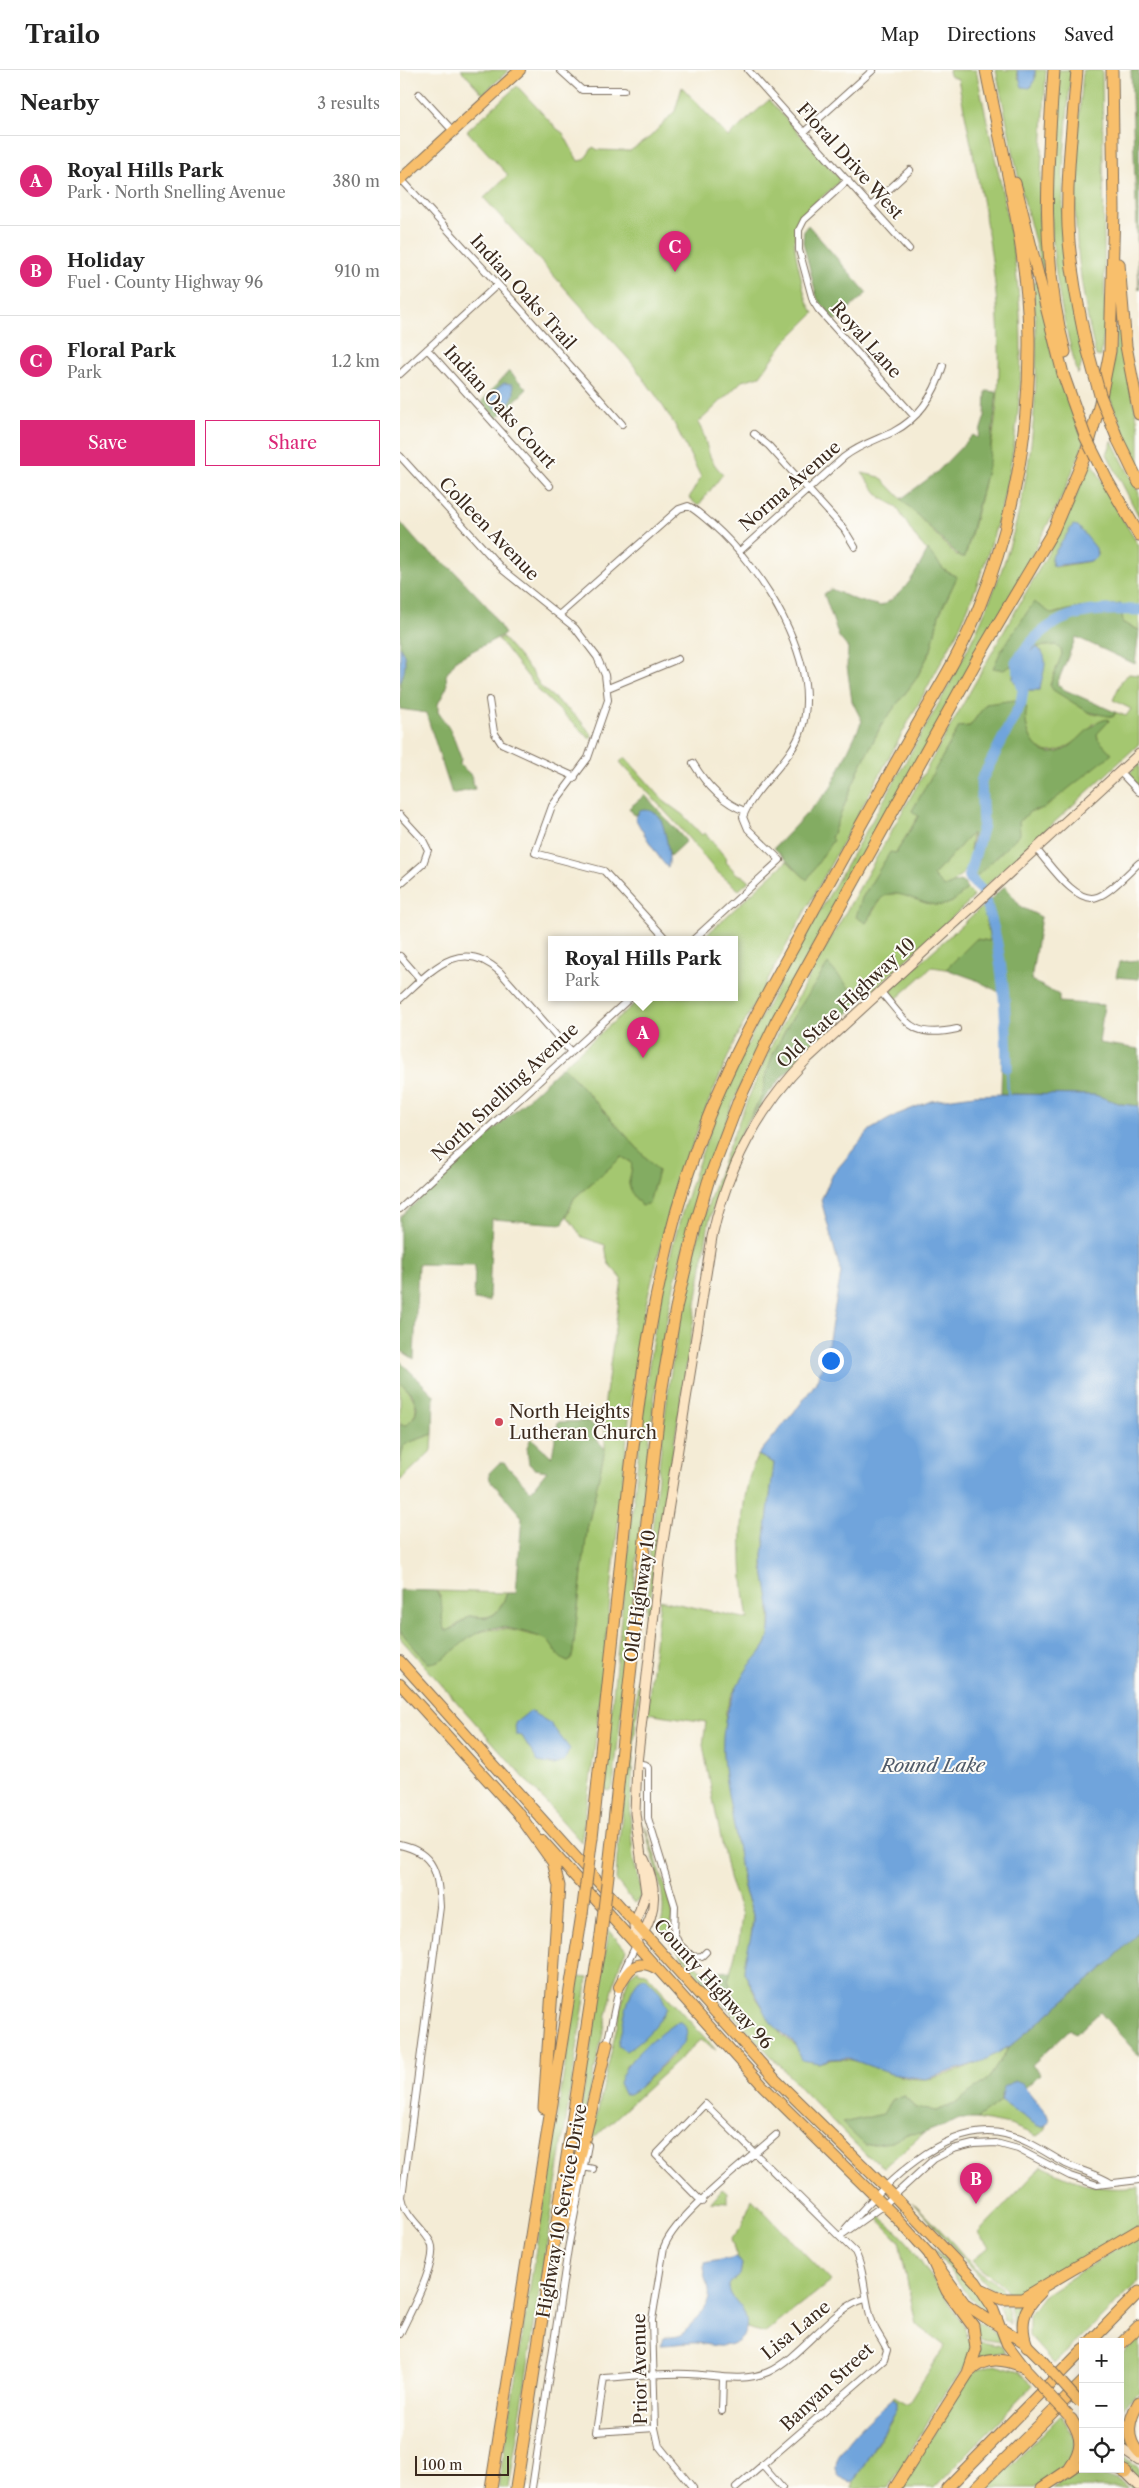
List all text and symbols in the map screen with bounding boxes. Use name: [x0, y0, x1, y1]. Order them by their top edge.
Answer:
text: Trailo: [25, 20, 100, 49]
text: Map: [880, 24, 919, 46]
text: Directions: [947, 24, 1036, 46]
text: Saved: [1064, 24, 1114, 46]
text: Nearby: [20, 90, 99, 115]
text: 3 results: [317, 93, 380, 113]
street label: Floral Drive West: [792, 98, 908, 224]
text: Royal Hills Park: [67, 159, 223, 182]
text: A: [30, 171, 42, 191]
text: 380 m: [332, 171, 380, 191]
text: Park · North Snelling Avenue: [67, 182, 286, 202]
street label: Indian Oaks Trail: [466, 230, 580, 354]
pin: C: [659, 231, 691, 272]
text: Holiday: [67, 249, 144, 272]
text: B: [30, 261, 42, 281]
text: 910 m: [335, 261, 380, 281]
text: Fuel · County Highway 96: [67, 272, 263, 292]
street label: Royal Lane: [826, 297, 906, 383]
text: Floral Park: [67, 339, 176, 362]
street label: Indian Oaks Court: [439, 341, 561, 473]
text: C: [30, 351, 42, 371]
text: 1.2 km: [331, 351, 380, 371]
text: Park: [67, 362, 102, 382]
button: Save: [20, 420, 195, 466]
button: Share: [205, 420, 380, 466]
street label: Norma Avenue: [735, 436, 845, 536]
street label: Colleen Avenue: [434, 473, 544, 585]
street label: Old State Highway 10: [772, 933, 920, 1073]
popup: [548, 936, 738, 1001]
text: Royal Hills Park: [565, 947, 721, 970]
text: Park: [565, 970, 600, 990]
pin: A: [627, 1017, 659, 1058]
street label: North Snelling Avenue: [427, 1018, 583, 1166]
your location: [818, 1348, 844, 1374]
place label: North Heights Lutheran Church: [509, 1401, 657, 1444]
marker: North Heights Lutheran Church: [493, 1416, 505, 1428]
street label: Old Highway 10: [620, 1528, 660, 1664]
water label: Round Lake: [879, 1754, 986, 1777]
street label: County Highway 96: [649, 1914, 777, 2054]
street label: Highway 10 Service Drive: [532, 2102, 592, 2320]
pin: B: [960, 2163, 992, 2204]
street label: Lisa Lane: [757, 2296, 835, 2364]
street label: Prior Avenue: [628, 2313, 652, 2425]
street label: Banyan Street: [776, 2338, 878, 2436]
map controls: [1079, 2338, 1124, 2473]
button: +: [1079, 2338, 1124, 2383]
button: −: [1079, 2383, 1124, 2428]
button: locate: [1079, 2428, 1124, 2473]
scale bar: [415, 2453, 509, 2476]
text: 100 m: [422, 2456, 462, 2474]

